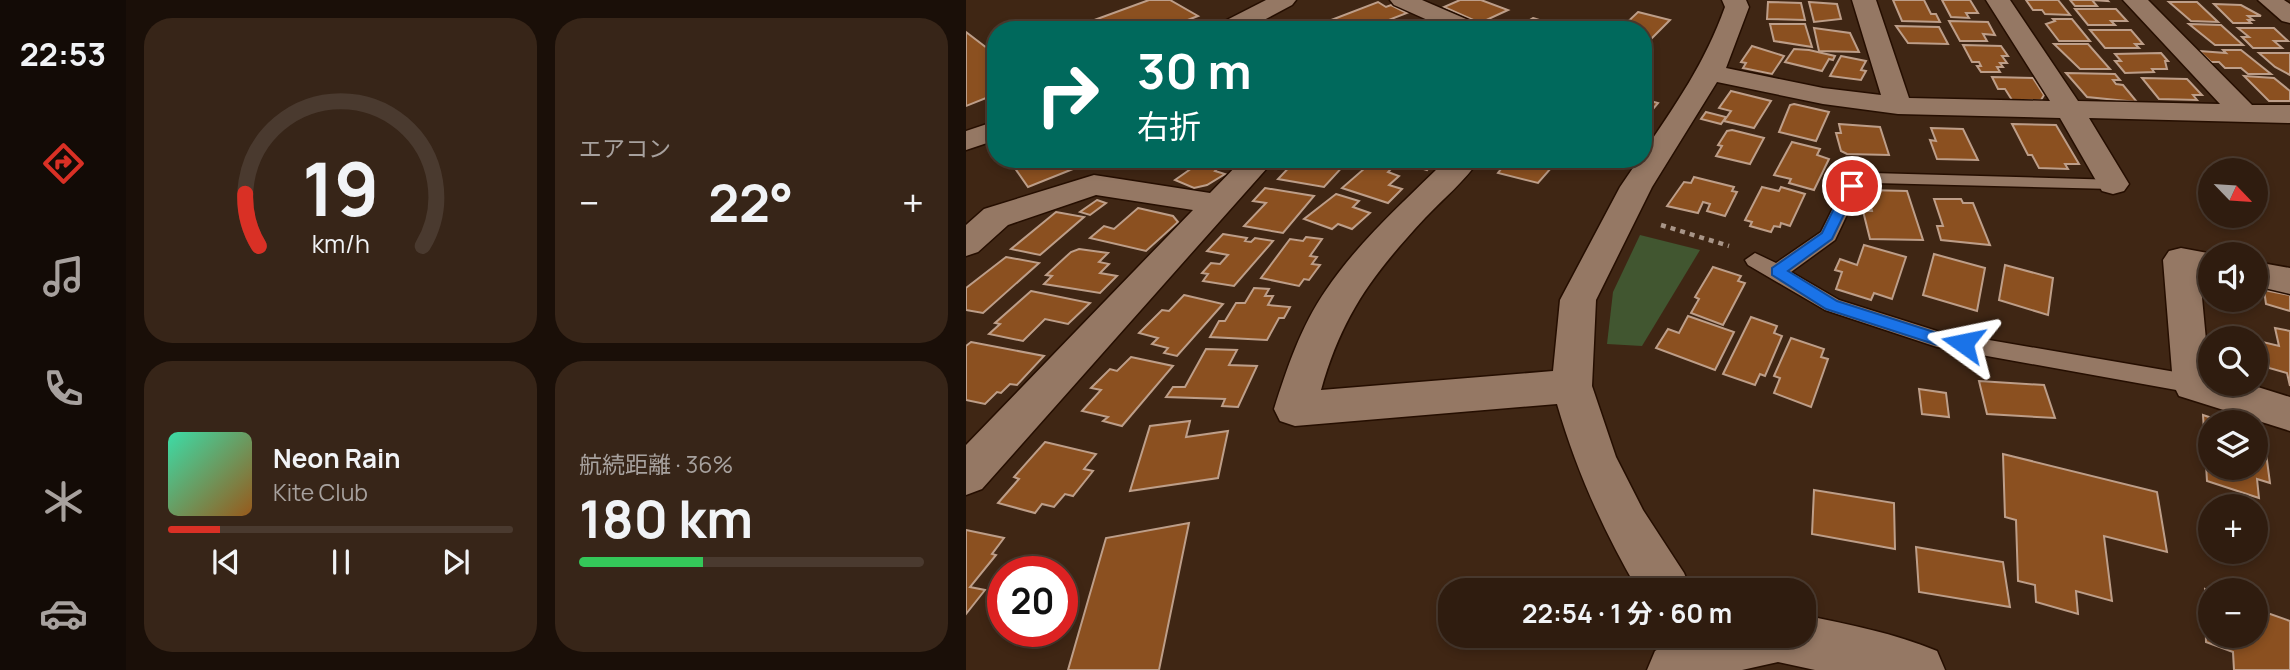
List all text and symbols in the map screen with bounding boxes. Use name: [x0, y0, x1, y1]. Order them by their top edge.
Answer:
text: 22:53: [20, 32, 106, 76]
text: 30 m: [1137, 37, 1252, 104]
icon: right: [1022, 49, 1113, 140]
text: 右折: [1137, 104, 1201, 148]
text: エアコン: [579, 132, 671, 164]
icon: directions: [39, 139, 88, 188]
text: 19: [302, 139, 379, 239]
pin: [1822, 156, 1882, 216]
north arrow: [2198, 158, 2268, 228]
map controls: [2198, 158, 2268, 648]
text: 22°: [708, 167, 793, 238]
icon: arrive: [1833, 167, 1871, 205]
text: −: [579, 176, 600, 228]
text: +: [902, 176, 924, 228]
text: km/h: [311, 226, 370, 261]
button: sound: [2198, 242, 2268, 312]
icon: music: [39, 252, 88, 301]
position arrow: [1926, 306, 2000, 380]
button: search: [2198, 326, 2268, 396]
icon: phone: [39, 364, 88, 413]
button: layers: [2198, 410, 2268, 480]
text: Neon Rain: [273, 440, 401, 476]
text: 航続距離 · 36%: [579, 448, 733, 480]
text: Kite Club: [273, 476, 368, 508]
icon: climate: [39, 477, 88, 526]
text: 180 km: [579, 483, 753, 554]
button: +: [2198, 494, 2268, 564]
icon: previous: [207, 543, 245, 581]
icon: pause: [322, 543, 360, 581]
icon: next: [437, 543, 475, 581]
speed limit sign: 20: [987, 556, 1078, 647]
button: −: [2198, 578, 2268, 648]
icon: car: [39, 589, 88, 638]
text: 22:54 · 1 分 · 60 m: [1522, 595, 1732, 631]

